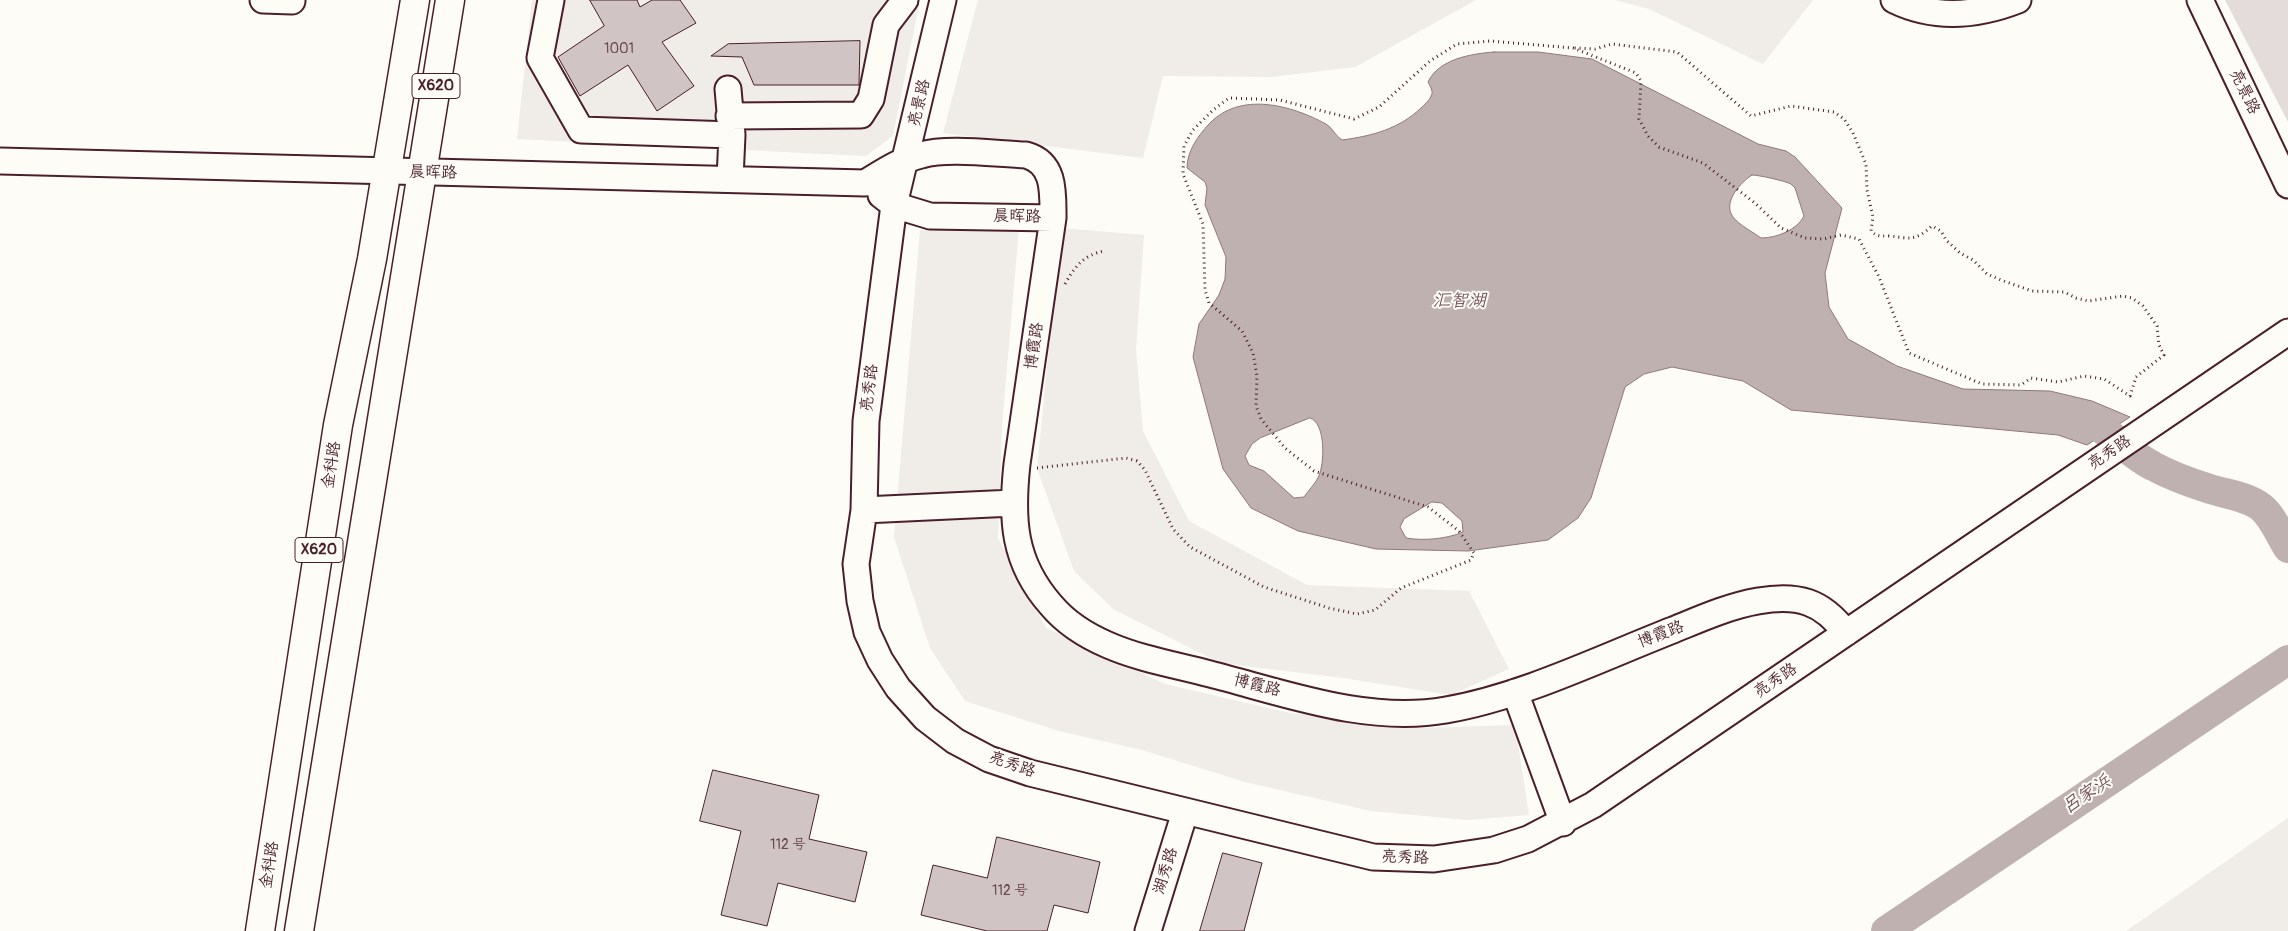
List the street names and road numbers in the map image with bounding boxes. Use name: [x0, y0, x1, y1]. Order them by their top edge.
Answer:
street label: 亮景路: [2225, 66, 2263, 118]
road number: X620: [412, 74, 460, 98]
street label: 亮景路: [905, 77, 935, 129]
street label: 晨晖路: [409, 163, 457, 183]
street label: 晨晖路: [993, 207, 1041, 227]
street label: 博霞路: [1022, 321, 1048, 371]
street label: 亮秀路: [858, 363, 882, 413]
street label: 亮秀路: [2085, 432, 2135, 474]
street label: 金科路: [319, 440, 345, 490]
road number: X620: [295, 538, 343, 562]
street label: 博霞路: [1635, 617, 1687, 653]
street label: 亮秀路: [1751, 660, 1801, 702]
street label: 博霞路: [1231, 671, 1283, 701]
street label: 亮秀路: [986, 748, 1038, 782]
street label: 金科路: [257, 840, 283, 890]
street label: 湖秀路: [1150, 845, 1182, 897]
street label: 亮秀路: [1381, 848, 1429, 868]

